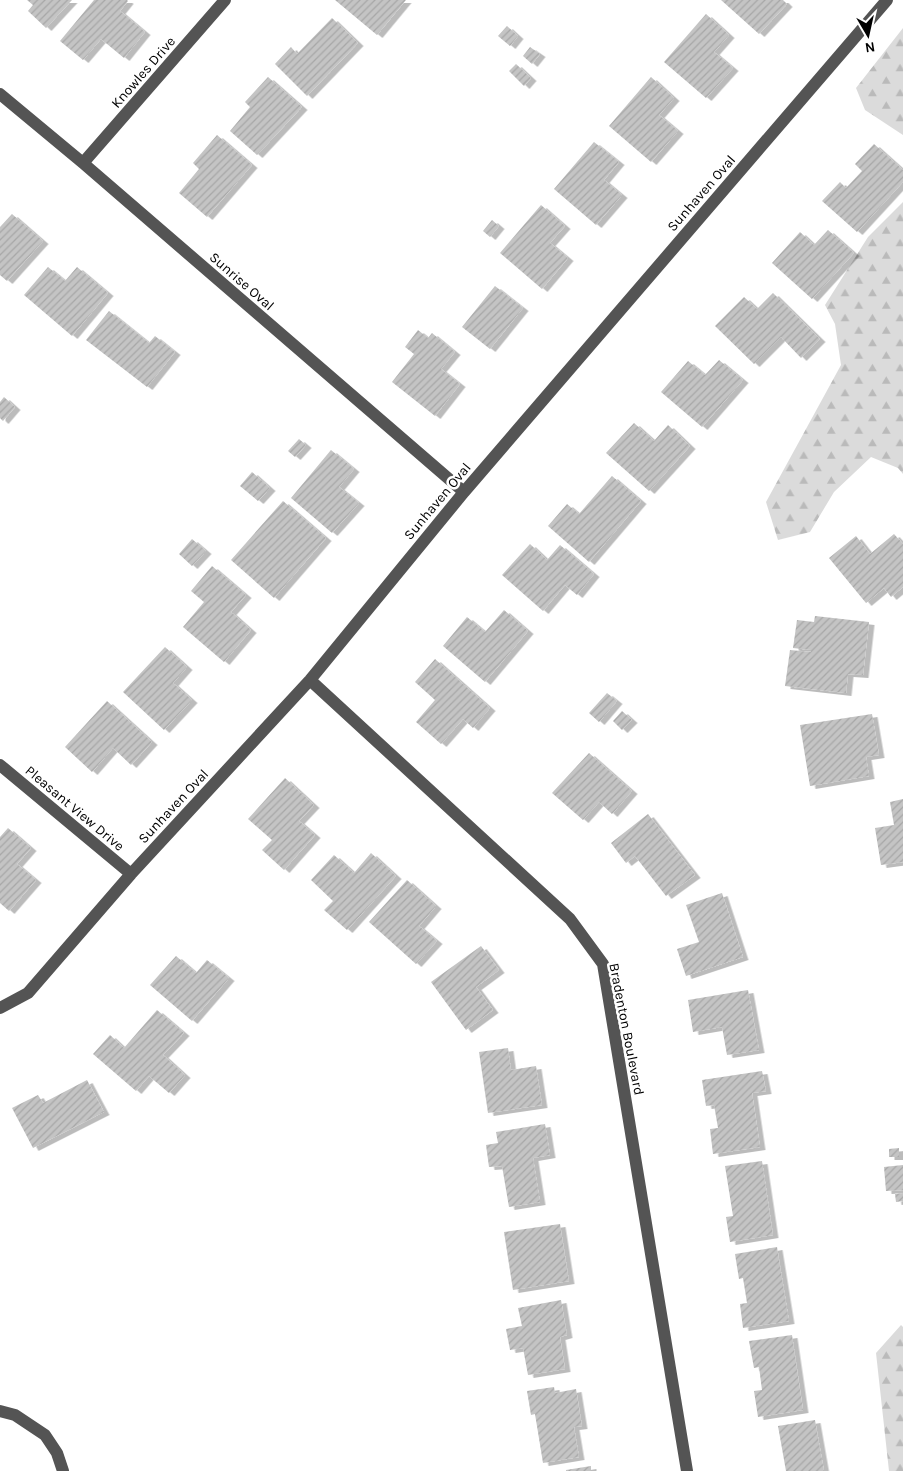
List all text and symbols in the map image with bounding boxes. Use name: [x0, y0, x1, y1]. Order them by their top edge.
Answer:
north arrow: [843, 10, 893, 60]
street label: Knowles Drive: [108, 33, 179, 112]
text: N: [864, 38, 876, 57]
street label: Sunhaven Oval: [664, 152, 739, 235]
street label: Sunrise Oval: [206, 249, 278, 314]
street label: Sunhaven Oval: [400, 459, 475, 543]
street label: Pleasant View Drive: [22, 762, 128, 855]
street label: Sunhaven Oval: [135, 766, 212, 847]
street label: Bradenton Boulevard: [605, 962, 648, 1097]

